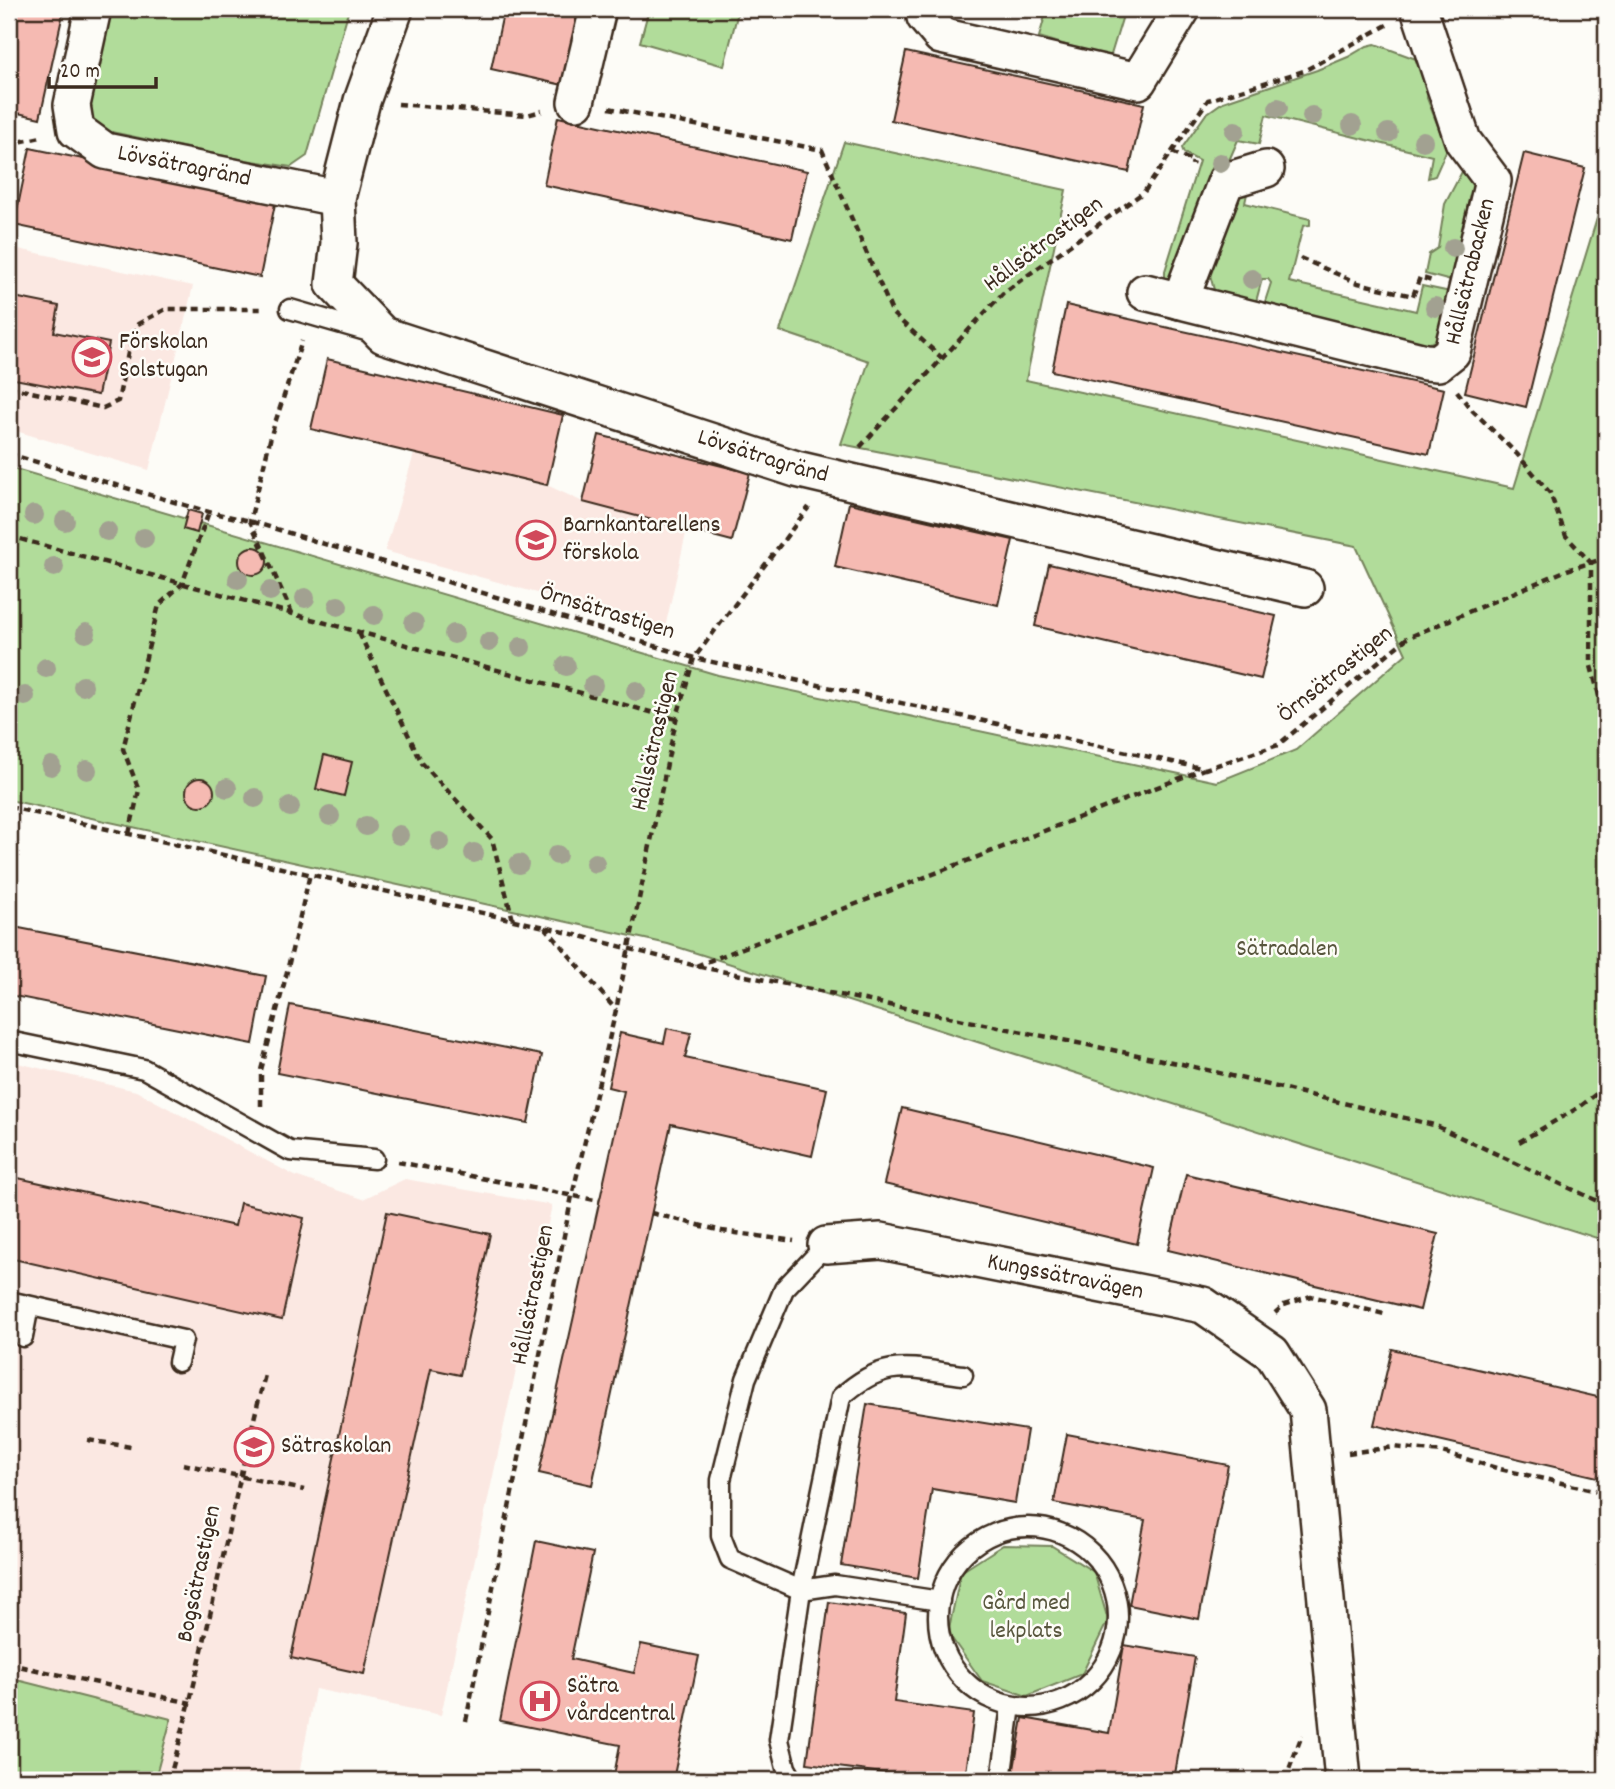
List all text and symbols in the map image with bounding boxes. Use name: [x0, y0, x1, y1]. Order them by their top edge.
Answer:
scale bar: [49, 46, 156, 90]
text: 20 m: [60, 58, 100, 88]
street label: Lövsätragränd: [114, 137, 254, 197]
street label: Hållsätrastigen: [977, 189, 1111, 301]
street label: Hållsätrabacken: [1437, 195, 1505, 348]
place label: Förskolan Solstugan: [119, 326, 208, 388]
school or university icon: Förskolan Solstugan: [71, 336, 113, 378]
street label: Lövsätragränd: [693, 421, 832, 493]
place label: Barnkantarellens förskola: [563, 509, 721, 571]
school or university icon: Barnkantarellens förskola: [515, 519, 557, 561]
street label: Örnsätrastigen: [535, 576, 679, 650]
street label: Örnsätrastigen: [1271, 618, 1401, 732]
street label: Hållsätrastigen: [623, 668, 689, 814]
park label: Sätradalen: [1236, 933, 1338, 967]
street label: Hållsätrastigen: [504, 1222, 564, 1368]
street label: Kungssätravägen: [984, 1246, 1146, 1310]
school or university icon: Sätraskolan: [233, 1426, 275, 1468]
place label: Sätraskolan: [281, 1430, 391, 1464]
street label: Bogsätrastigen: [169, 1502, 231, 1646]
park label: Gård med lekplats: [982, 1587, 1070, 1649]
place label: Sätra vårdcentral: [567, 1670, 675, 1732]
hospital icon: Sätra vårdcentral: [519, 1680, 561, 1722]

